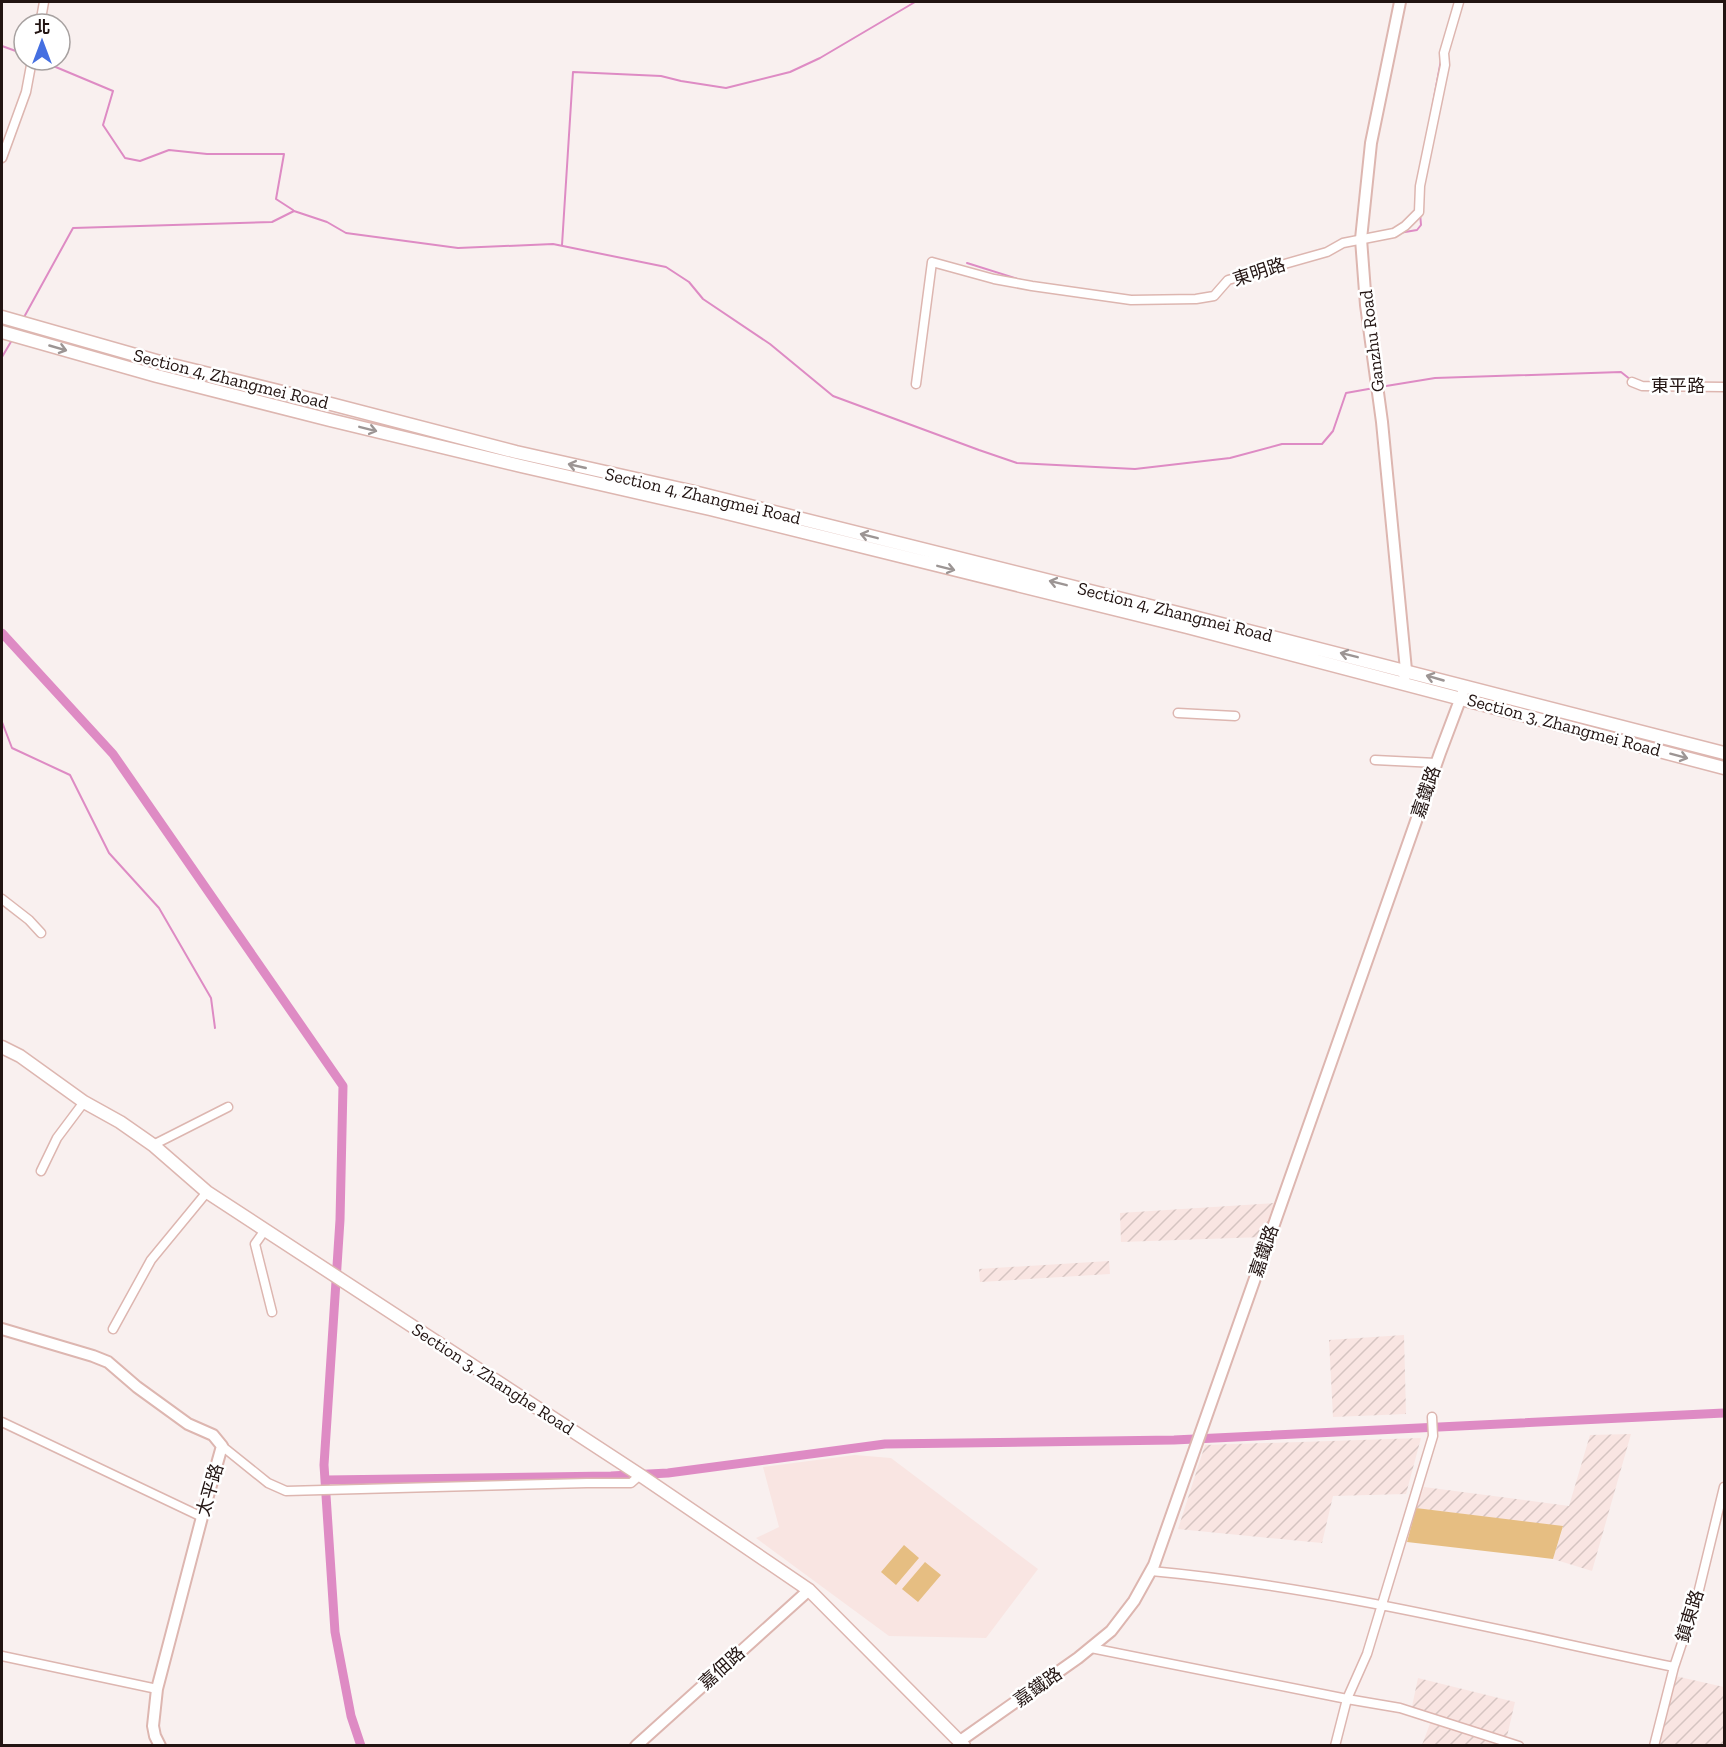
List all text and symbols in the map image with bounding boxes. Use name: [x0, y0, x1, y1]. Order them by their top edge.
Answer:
north arrow: [12, 12, 72, 72]
text: 北: [34, 18, 50, 37]
street label: 東明路: [1230, 253, 1288, 291]
street label: Ganzhu Road: [1355, 289, 1389, 393]
one-way arrow: [48, 343, 67, 354]
street label: Section 4, Zhangmei Road: [131, 344, 331, 414]
street label: 東平路: [1651, 375, 1705, 397]
one-way arrow: [358, 424, 377, 436]
one-way arrow: [568, 460, 588, 471]
street label: Section 4, Zhangmei Road: [603, 463, 803, 529]
one-way arrow: [860, 530, 879, 542]
one-way arrow: [936, 562, 955, 574]
one-way arrow: [1049, 577, 1068, 589]
street label: Section 4, Zhangmei Road: [1075, 577, 1275, 647]
one-way arrow: [1340, 649, 1359, 661]
one-way arrow: [1426, 672, 1445, 683]
street label: Section 3, Zhangmei Road: [1465, 689, 1663, 761]
one-way arrow: [1669, 751, 1688, 762]
street label: 嘉鐵路: [1407, 763, 1445, 821]
street label: 嘉鐵路: [1245, 1222, 1283, 1280]
street label: Section 3, Zhanghe Road: [408, 1318, 578, 1440]
street label: 太平路: [192, 1461, 228, 1519]
street label: 鎮東路: [1672, 1587, 1708, 1645]
street label: 嘉佃路: [695, 1642, 749, 1694]
street label: 嘉鐵路: [1010, 1663, 1066, 1711]

